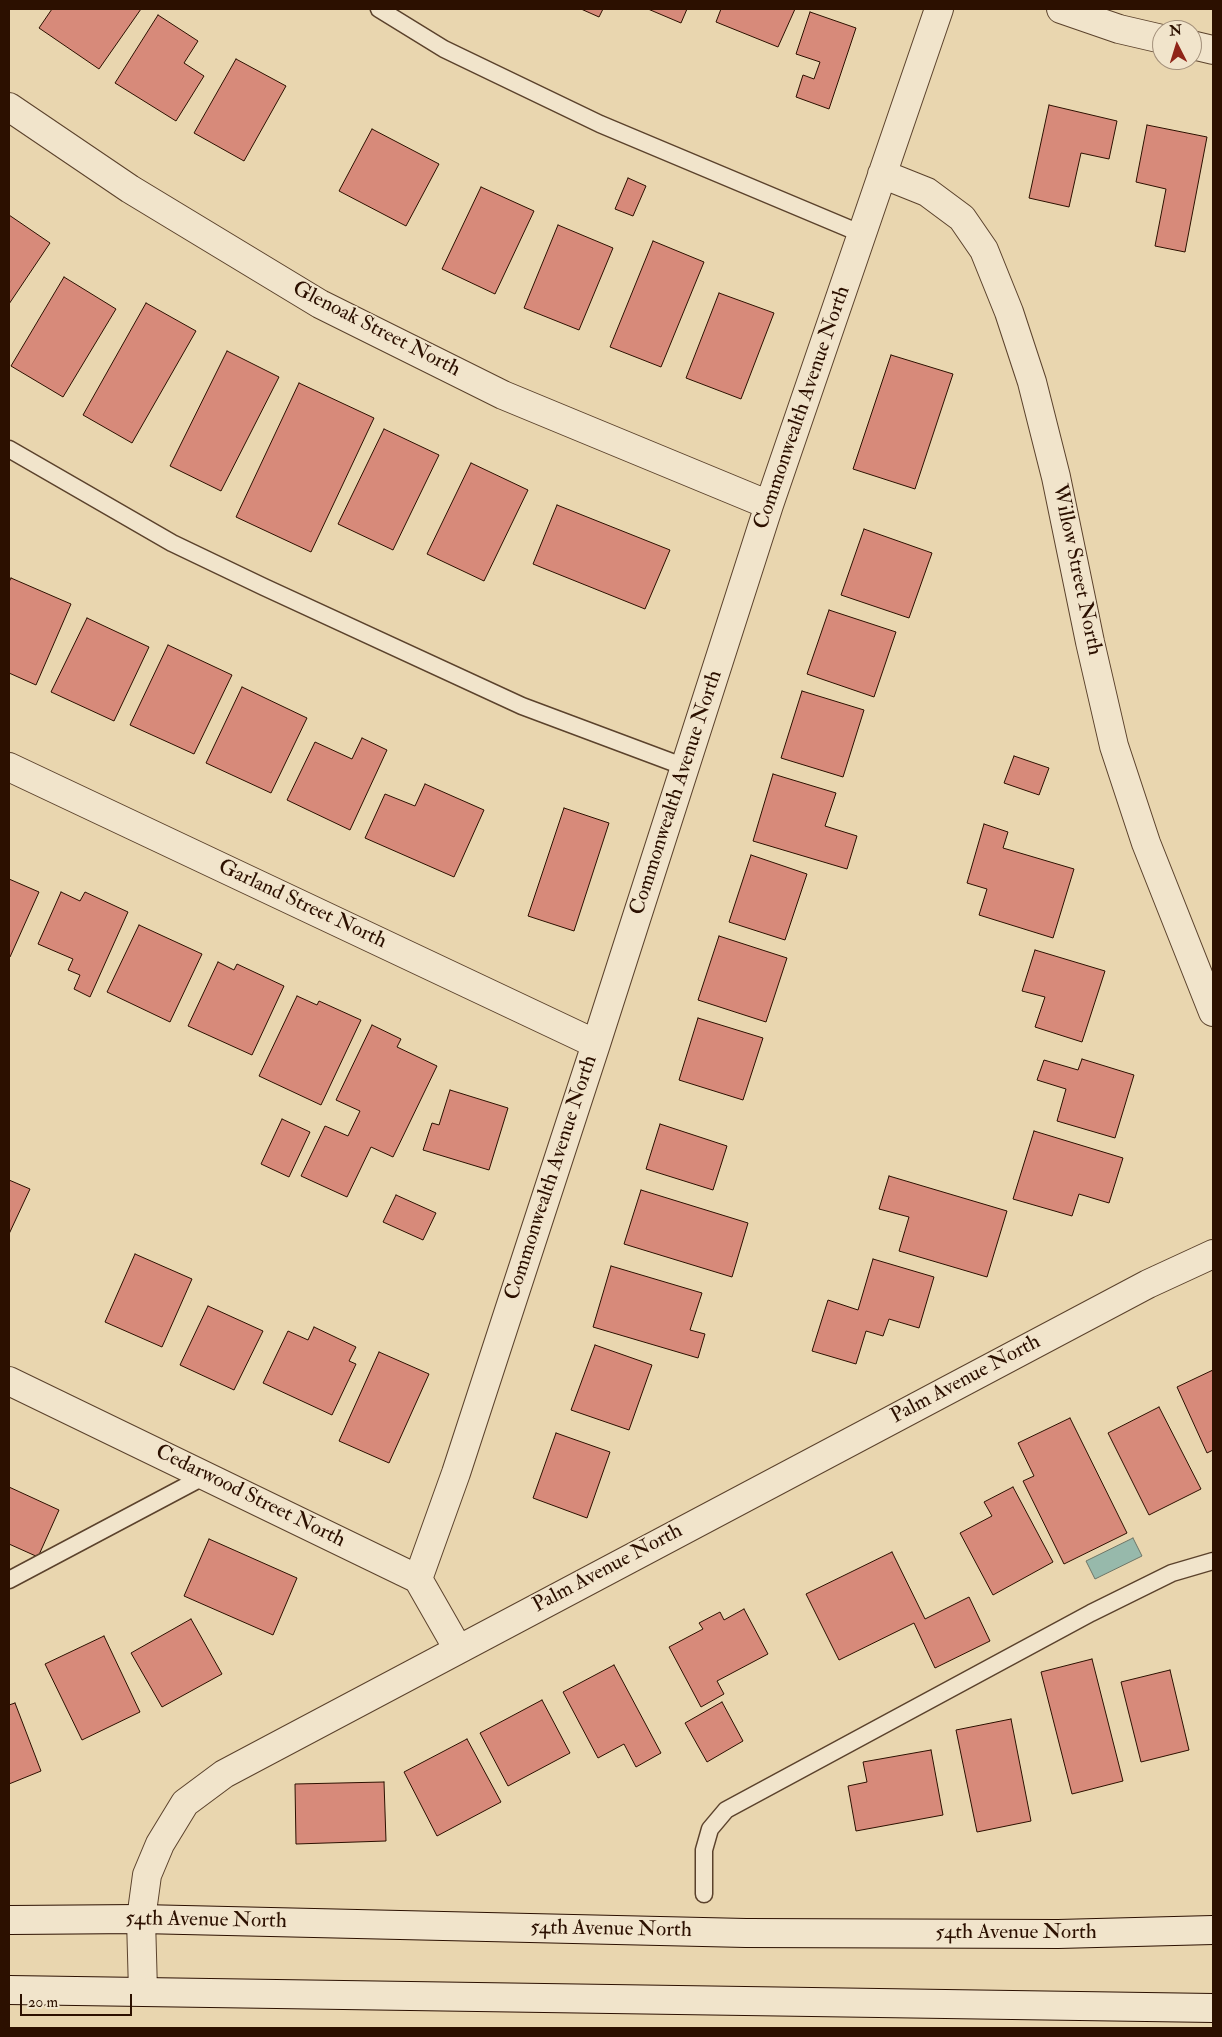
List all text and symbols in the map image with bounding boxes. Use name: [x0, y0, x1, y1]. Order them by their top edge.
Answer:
north arrow: [1152, 20, 1202, 70]
text: N: [1169, 22, 1183, 40]
street label: Glenoak Street North: [288, 277, 464, 383]
street label: Commonwealth Avenue North: [749, 283, 857, 533]
street label: Willow Street North: [1046, 482, 1106, 658]
street label: Commonwealth Avenue North: [626, 668, 728, 918]
street label: Garland Street North: [214, 855, 390, 955]
street label: Commonwealth Avenue North: [501, 1053, 603, 1303]
street label: Palm Avenue North: [887, 1330, 1045, 1430]
street label: Cedarwood Street North: [151, 1440, 349, 1554]
street label: Palm Avenue North: [529, 1519, 687, 1619]
street label: 54th Avenue North: [125, 1907, 287, 1935]
street label: 54th Avenue North: [530, 1916, 692, 1944]
street label: 54th Avenue North: [935, 1920, 1097, 1946]
scale bar: [22, 1984, 135, 2016]
text: 20 m: [28, 1993, 58, 2012]

